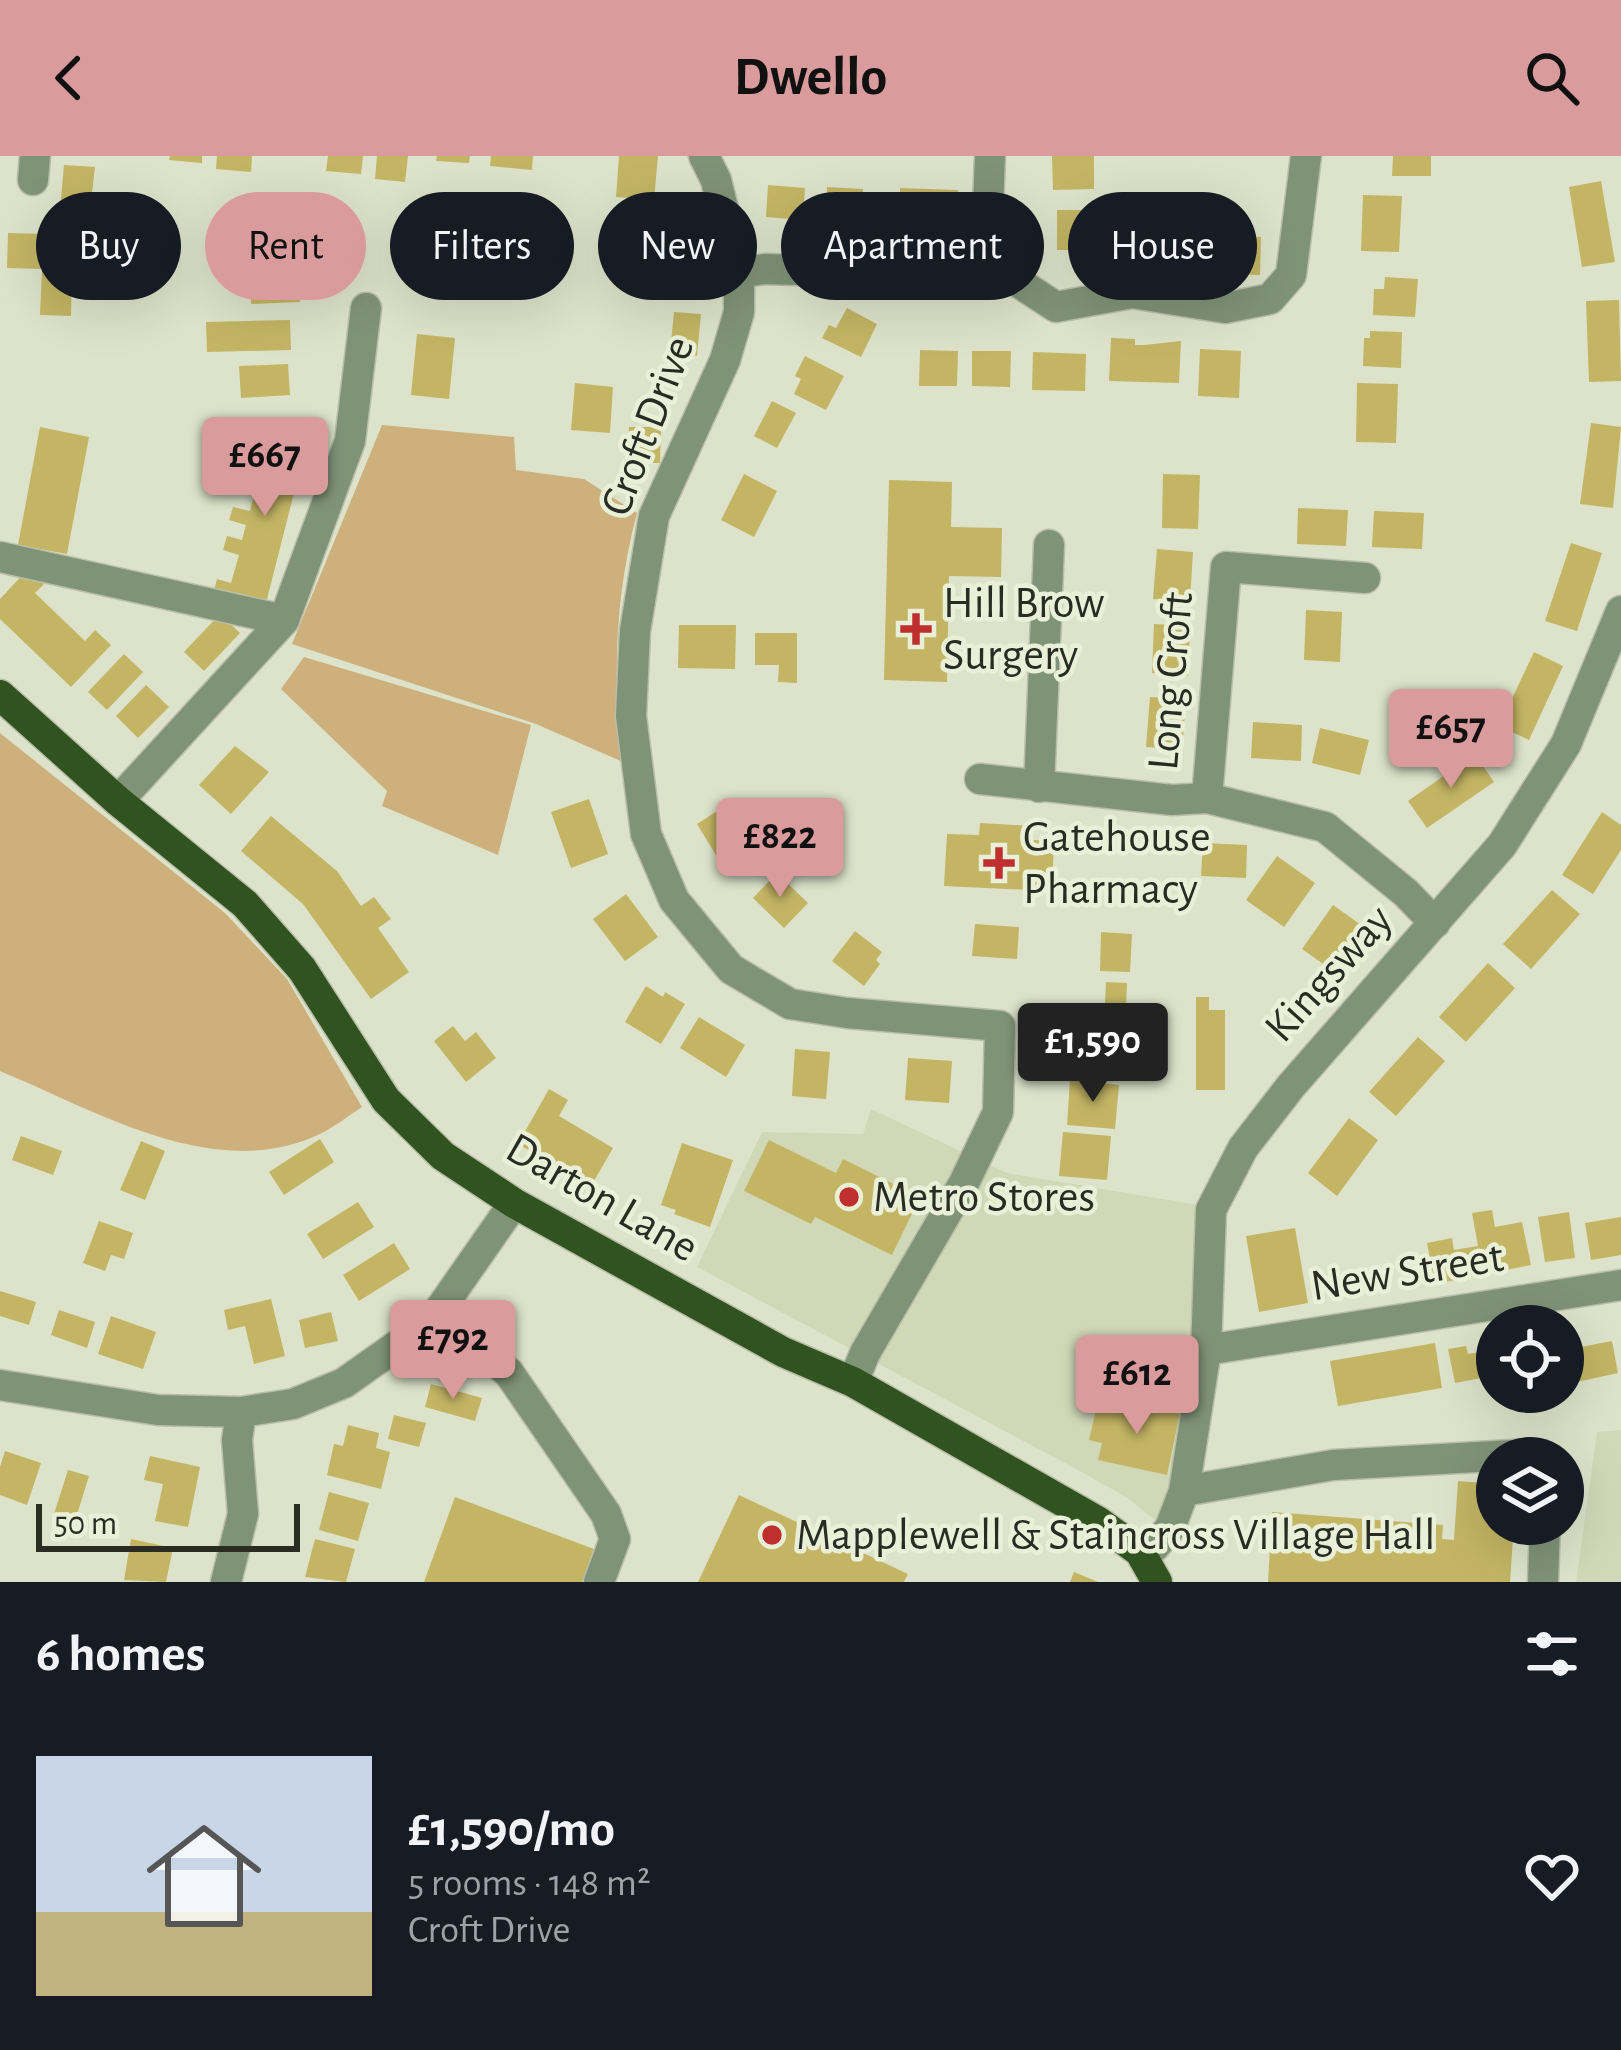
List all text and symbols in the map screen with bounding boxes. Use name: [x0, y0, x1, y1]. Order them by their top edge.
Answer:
icon: back: [36, 45, 102, 111]
icon: search: [1519, 45, 1585, 111]
text: Dwello: [734, 51, 887, 105]
chip: Buy: [36, 192, 181, 300]
chip: Rent: [205, 192, 366, 300]
chip: Filters: [390, 192, 574, 300]
chip: New: [598, 192, 757, 300]
chip: Apartment: [781, 192, 1044, 300]
chip: House: [1068, 192, 1257, 300]
street label: Croft Drive: [593, 330, 703, 522]
pin: £667: [194, 417, 336, 519]
text: £667: [229, 436, 301, 475]
place label: Hill Brow Surgery: [943, 581, 1104, 678]
street label: Long Croft: [1141, 590, 1201, 772]
marker: Hill Brow Surgery: [900, 613, 932, 645]
pin: £657: [1380, 689, 1522, 791]
text: £657: [1416, 708, 1486, 747]
pin: £822: [709, 798, 851, 900]
place label: Gatehouse Pharmacy: [1023, 815, 1211, 912]
text: £822: [743, 817, 817, 856]
marker: Gatehouse Pharmacy: [986, 850, 1012, 876]
street label: Kingsway: [1257, 897, 1401, 1051]
pin: £1,590: [995, 1003, 1191, 1105]
text: £1,590: [1045, 1022, 1141, 1061]
street label: Darton Lane: [499, 1125, 705, 1271]
place label: Metro Stores: [873, 1175, 1095, 1220]
marker: Metro Stores: [836, 1184, 862, 1210]
street label: New Street: [1308, 1235, 1506, 1309]
pin: £792: [382, 1300, 524, 1402]
map controls: [1476, 1305, 1584, 1545]
button: locate: [1476, 1305, 1584, 1413]
text: £792: [417, 1319, 489, 1358]
pin: £612: [1066, 1335, 1208, 1437]
text: £612: [1103, 1354, 1171, 1393]
button: layers: [1476, 1437, 1584, 1545]
scale bar: [36, 1498, 300, 1551]
text: 50 m: [54, 1508, 117, 1541]
place label: Mapplewell & Staincross Village Hall: [796, 1513, 1435, 1558]
marker: Mapplewell & Staincross Village Hall: [759, 1522, 785, 1548]
icon: filters: [1519, 1621, 1585, 1687]
text: 6 homes: [36, 1629, 205, 1680]
icon: home: [132, 1804, 276, 1948]
text: £1,590/mo: [408, 1804, 615, 1855]
icon: heart: [1519, 1843, 1585, 1909]
text: 5 rooms · 148 m²: [408, 1864, 651, 1903]
text: Croft Drive: [408, 1911, 571, 1950]

